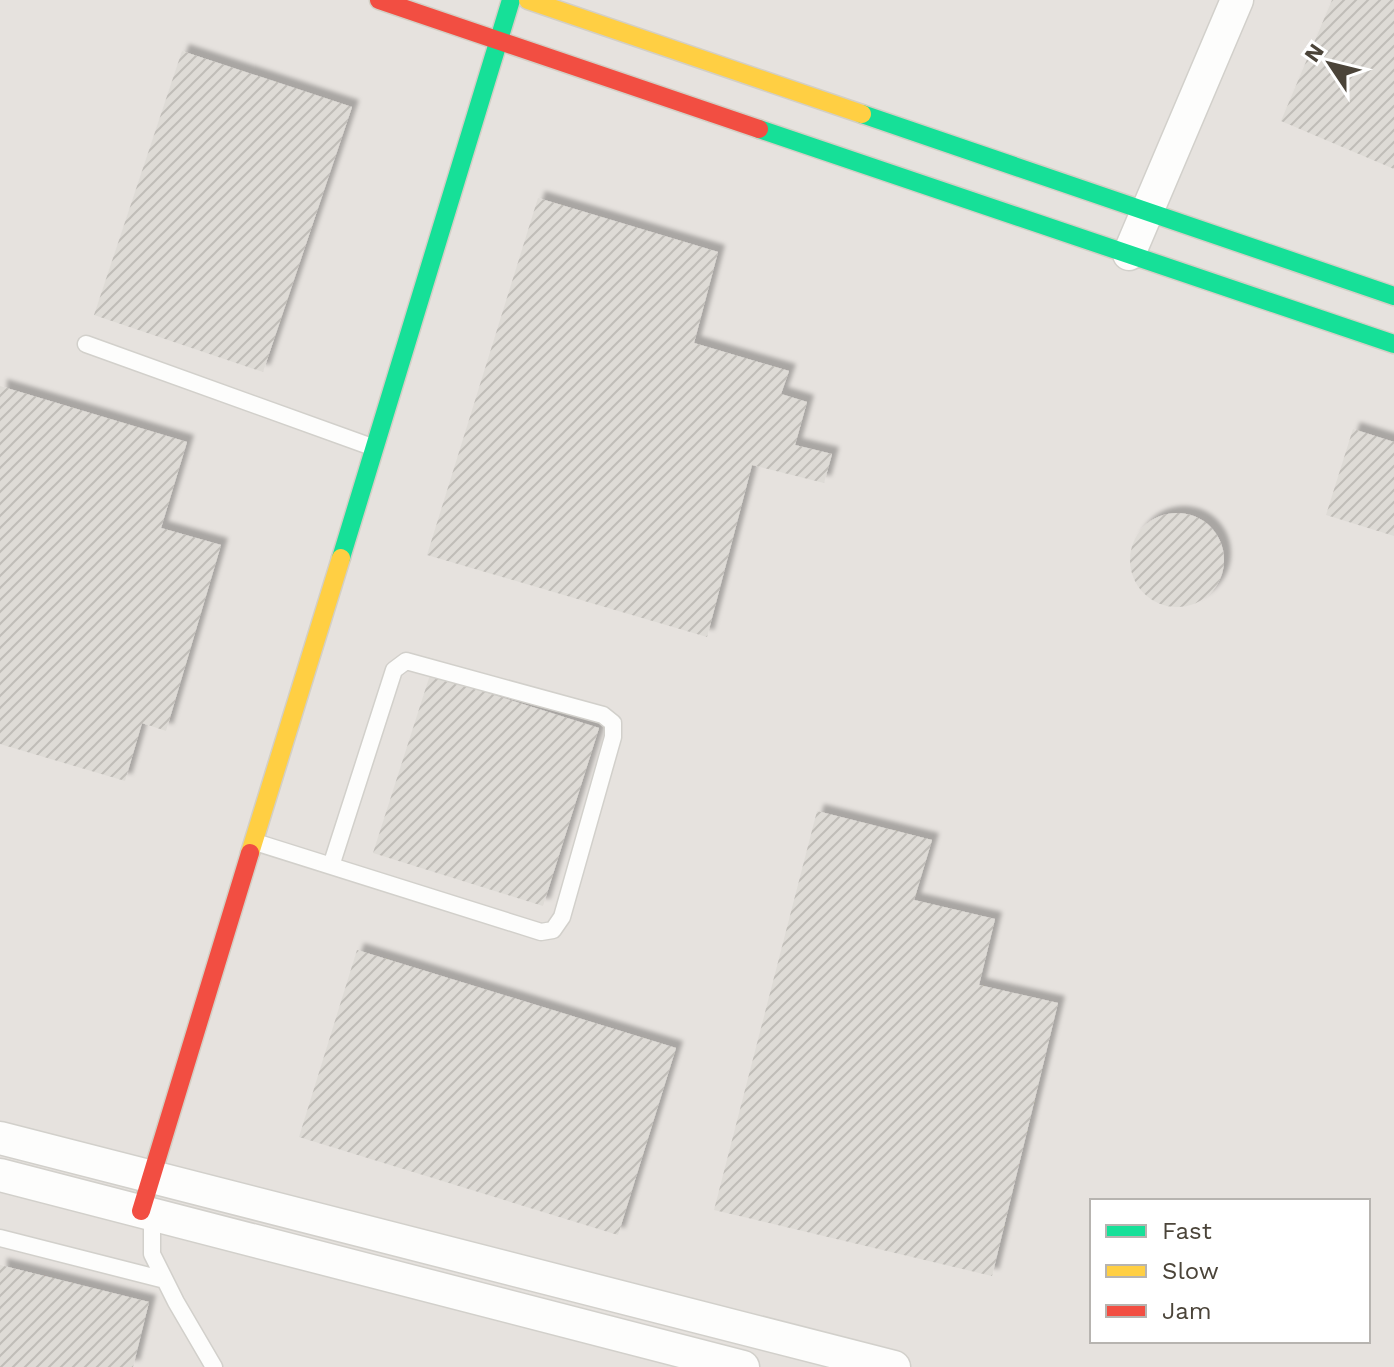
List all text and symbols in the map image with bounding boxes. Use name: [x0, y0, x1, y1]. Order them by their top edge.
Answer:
north arrow: [1290, 24, 1370, 104]
text: N: [1299, 39, 1329, 67]
legend: [1090, 1199, 1370, 1343]
text: Fast: [1162, 1217, 1212, 1245]
text: Slow: [1162, 1257, 1219, 1285]
text: Jam: [1162, 1297, 1212, 1325]

